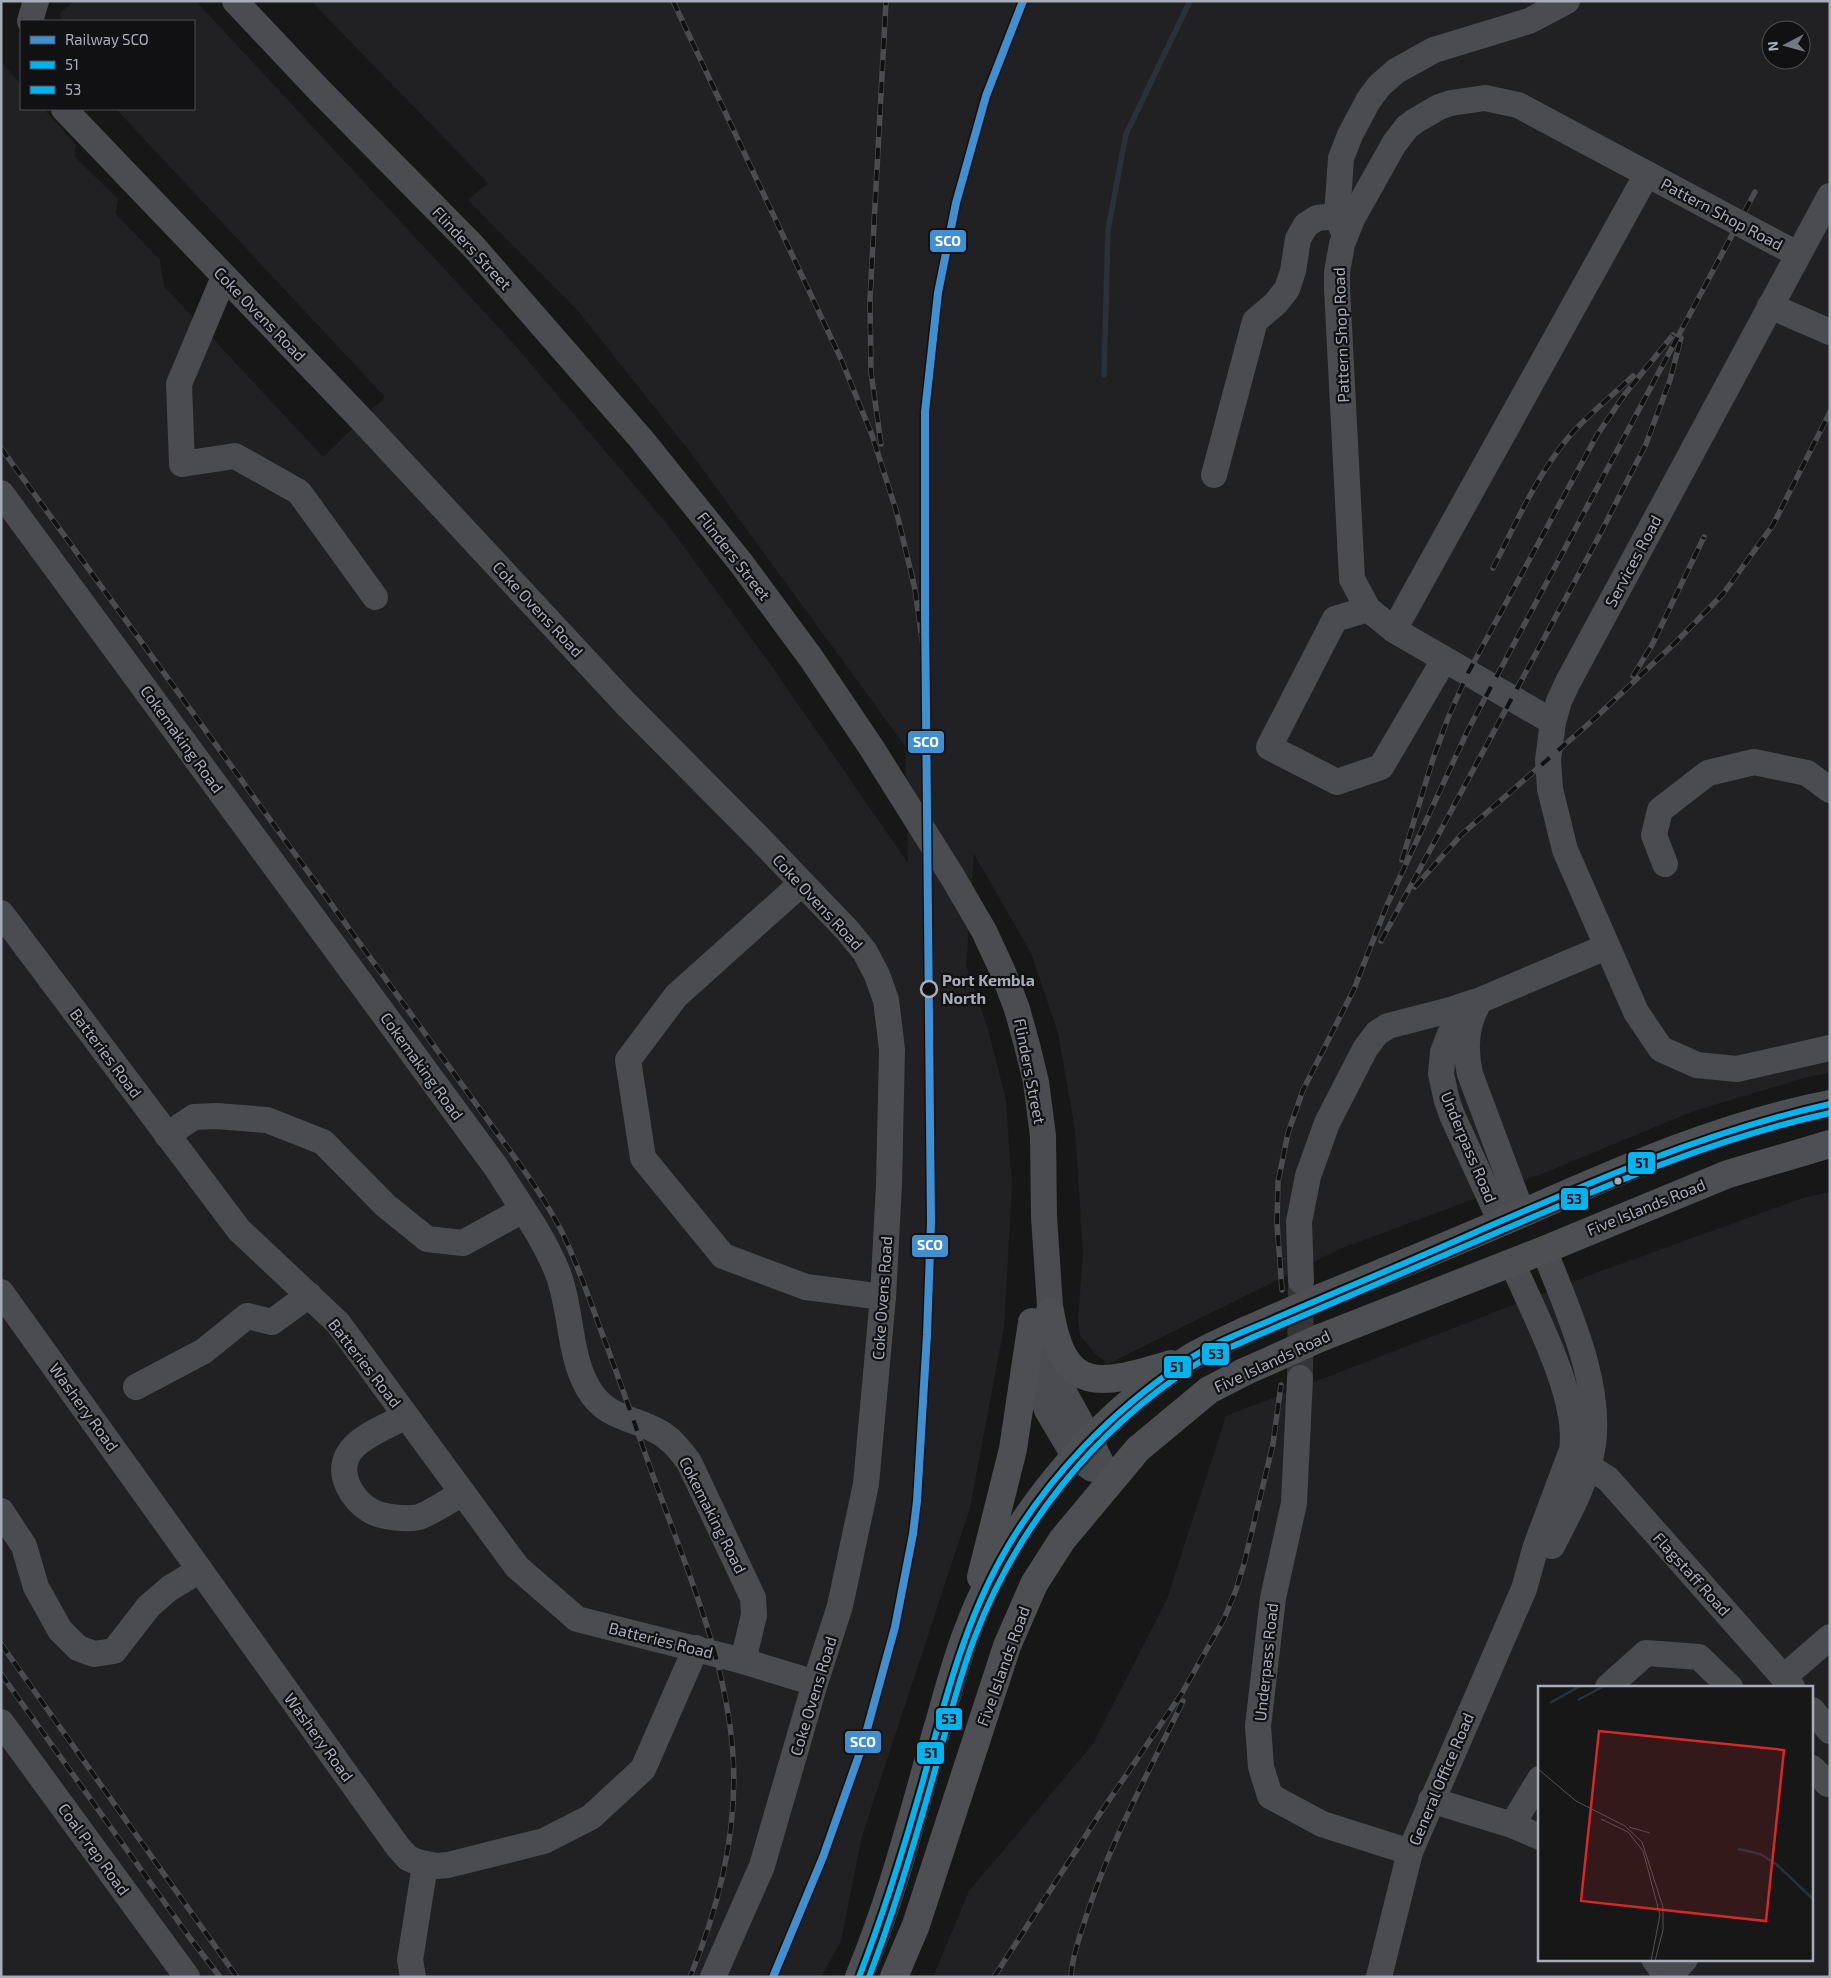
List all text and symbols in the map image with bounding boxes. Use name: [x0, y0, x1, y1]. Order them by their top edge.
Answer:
legend: [20, 20, 195, 110]
north arrow: [1761, 20, 1811, 70]
text: Railway SCO: [65, 30, 149, 48]
text: N: [1764, 40, 1782, 52]
text: 51: [65, 55, 79, 73]
text: 53: [65, 80, 81, 98]
street label: Pattern Shop Road: [1658, 173, 1786, 254]
street label: Flinders Street: [429, 202, 516, 293]
line badge: SCO: [929, 229, 967, 253]
text: SCO: [935, 232, 961, 249]
street label: Coke Ovens Road: [211, 263, 310, 365]
street label: Pattern Shop Road: [1329, 267, 1352, 403]
street label: Flinders Street: [694, 508, 775, 604]
street label: Services Road: [1600, 512, 1665, 610]
street label: Coke Ovens Road: [489, 557, 588, 660]
street label: Cokemaking Road: [137, 681, 228, 796]
line badge: SCO: [907, 730, 945, 754]
text: SCO: [913, 733, 939, 750]
street label: Coke Ovens Road: [769, 850, 868, 953]
place label: Port Kembla North: [942, 970, 1035, 1007]
marker: Port Kembla North: [920, 980, 938, 998]
street label: Batteries Road: [67, 1004, 146, 1101]
street label: Cokemaking Road: [377, 1008, 468, 1123]
street label: Flinders Street: [1011, 1017, 1050, 1125]
street label: Underpass Road: [1437, 1088, 1501, 1205]
line badge: 51: [1627, 1151, 1656, 1175]
text: 51: [1635, 1154, 1649, 1171]
street label: Five Islands Road: [1584, 1174, 1708, 1239]
unlabelled marker: [1613, 1176, 1623, 1186]
line badge: 53: [1560, 1187, 1589, 1211]
text: 53: [1566, 1190, 1582, 1207]
line badge: SCO: [911, 1234, 949, 1258]
street label: Coke Ovens Road: [868, 1236, 895, 1360]
text: SCO: [917, 1236, 943, 1253]
street label: Batteries Road: [325, 1315, 406, 1411]
street label: Five Islands Road: [1211, 1325, 1333, 1396]
line badge: 53: [1201, 1342, 1230, 1366]
text: 53: [1208, 1345, 1224, 1362]
line badge: 51: [1163, 1355, 1192, 1379]
text: 51: [1170, 1358, 1184, 1375]
street label: Washery Road: [46, 1359, 123, 1455]
street label: Cokemaking Road: [676, 1453, 751, 1576]
street label: Flagstaff Road: [1650, 1528, 1735, 1619]
street label: Underpass Road: [1250, 1602, 1281, 1722]
street label: Five Islands Road: [972, 1603, 1033, 1728]
street label: Batteries Road: [607, 1617, 715, 1662]
street label: Coke Ovens Road: [785, 1634, 840, 1758]
inset map: [1538, 1686, 1814, 1960]
street label: Washery Road: [281, 1689, 358, 1785]
line badge: 53: [935, 1707, 963, 1731]
text: 53: [941, 1710, 957, 1727]
street label: General Office Road: [1404, 1710, 1477, 1848]
line badge: SCO: [844, 1730, 882, 1754]
text: SCO: [850, 1733, 876, 1750]
line badge: 51: [916, 1741, 945, 1765]
text: 51: [924, 1744, 938, 1761]
street label: Coal Prep Road: [55, 1799, 134, 1898]

